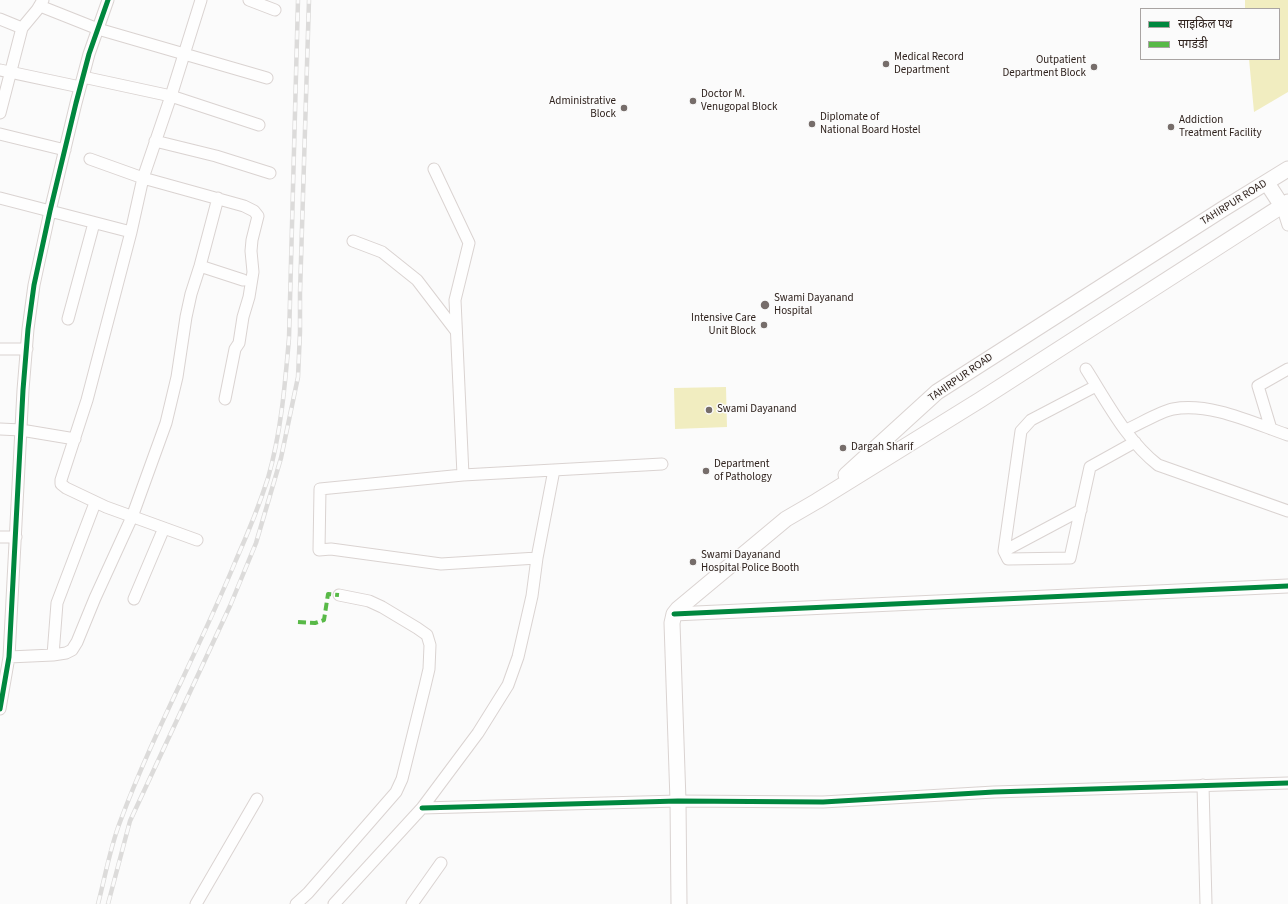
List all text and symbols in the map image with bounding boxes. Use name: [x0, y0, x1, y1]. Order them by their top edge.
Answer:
legend: [1140, 8, 1280, 60]
text: साइकिल पथ: [1178, 16, 1232, 33]
text: पगडंडी: [1178, 36, 1208, 53]
place label: Medical Record Department: [894, 51, 964, 77]
place label: Outpatient Department Block: [1003, 54, 1086, 80]
marker: Medical Record Department: [881, 59, 891, 69]
marker: Outpatient Department Block: [1089, 62, 1099, 72]
place label: Doctor M. Venugopal Block: [701, 88, 778, 114]
place label: Administrative Block: [549, 95, 616, 121]
marker: Doctor M. Venugopal Block: [688, 96, 698, 106]
marker: Administrative Block: [619, 103, 629, 113]
place label: Diplomate of National Board Hostel: [820, 111, 921, 137]
place label: Addiction Treatment Facility: [1179, 114, 1262, 140]
marker: Diplomate of National Board Hostel: [807, 119, 817, 129]
marker: Addiction Treatment Facility: [1166, 122, 1176, 132]
street label: TAHIRPUR ROAD: [1198, 177, 1270, 229]
place label: Swami Dayanand Hospital: [774, 292, 854, 318]
marker: Swami Dayanand Hospital: [759, 299, 771, 311]
place label: Intensive Care Unit Block: [691, 312, 756, 338]
marker: Intensive Care Unit Block: [759, 320, 769, 330]
street label: TAHIRPUR ROAD: [926, 351, 996, 405]
place label: Swami Dayanand: [717, 403, 797, 417]
marker: Swami Dayanand: [704, 405, 714, 415]
place label: Dargah Sharif: [851, 441, 913, 455]
marker: Dargah Sharif: [838, 443, 848, 453]
place label: Department of Pathology: [714, 458, 772, 484]
marker: Department of Pathology: [701, 466, 711, 476]
place label: Swami Dayanand Hospital Police Booth: [701, 549, 799, 575]
marker: Swami Dayanand Hospital Police Booth: [688, 557, 698, 567]

